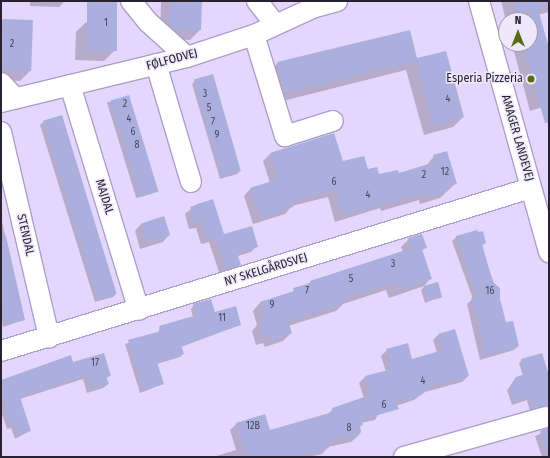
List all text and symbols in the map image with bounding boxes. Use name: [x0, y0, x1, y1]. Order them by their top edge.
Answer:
north arrow: [498, 12, 538, 52]
text: N: [515, 14, 521, 27]
house number: 1: [104, 18, 108, 30]
house number: 2: [10, 39, 14, 51]
street label: FØLFODVEJ: [145, 46, 199, 74]
place label: Esperia Pizzeria: [446, 72, 523, 86]
marker: Esperia Pizzeria: [526, 74, 536, 84]
house number: 3: [203, 89, 207, 101]
street label: AMAGER LANDEVEJ: [498, 93, 536, 183]
house number: 4: [446, 94, 450, 106]
house number: 2: [123, 99, 127, 111]
house number: 5: [207, 103, 211, 115]
house number: 4: [127, 114, 131, 126]
house number: 7: [211, 117, 215, 129]
house number: 6: [131, 127, 135, 139]
house number: 9: [215, 130, 219, 142]
house number: 8: [135, 140, 139, 152]
house number: 12: [441, 167, 449, 179]
house number: 2: [422, 170, 426, 182]
street label: MAJDAL: [92, 177, 116, 217]
house number: 6: [332, 177, 336, 189]
house number: 4: [366, 190, 370, 202]
street label: STENDAL: [13, 213, 37, 257]
street label: NY SKELGÅRDSVEJ: [223, 251, 309, 289]
house number: 3: [391, 259, 395, 271]
house number: 5: [349, 274, 353, 286]
house number: 7: [305, 286, 309, 298]
house number: 16: [486, 286, 494, 298]
house number: 9: [270, 300, 274, 312]
house number: 11: [218, 313, 226, 325]
house number: 17: [91, 358, 99, 370]
house number: 4: [421, 376, 425, 388]
house number: 6: [382, 400, 386, 412]
house number: 12B: [246, 421, 260, 433]
house number: 8: [347, 423, 351, 435]

